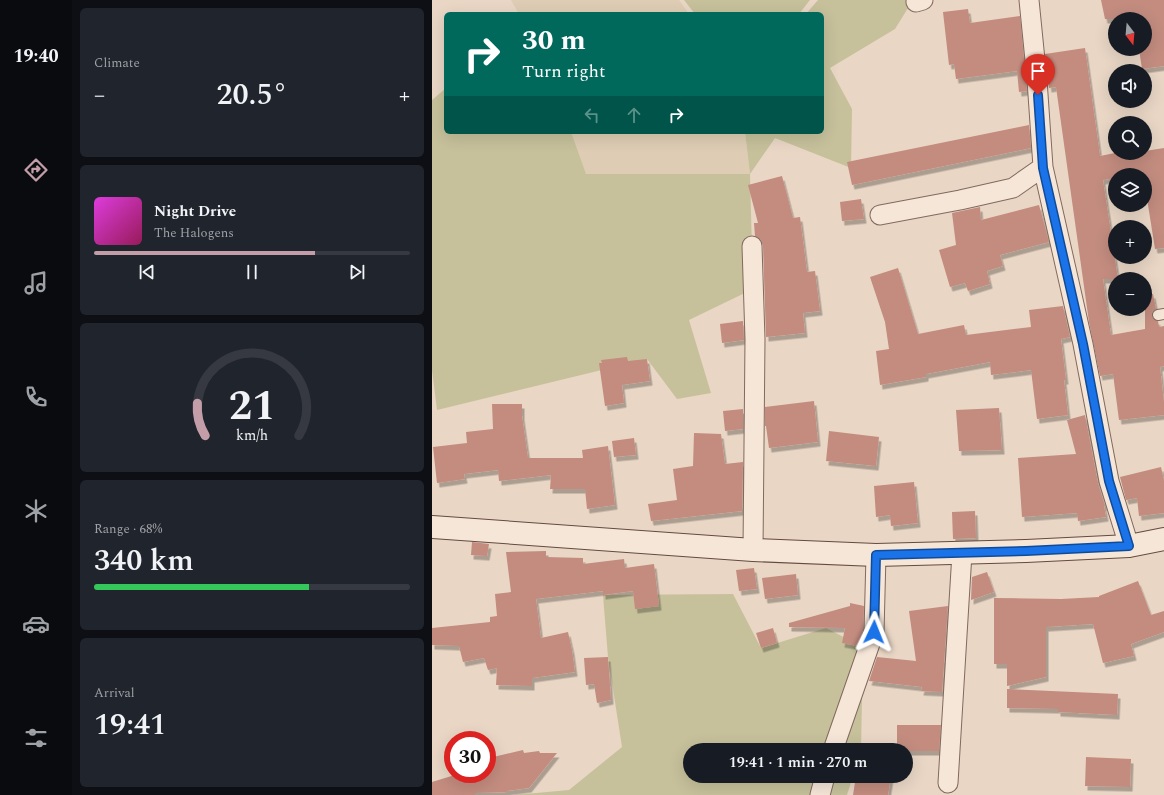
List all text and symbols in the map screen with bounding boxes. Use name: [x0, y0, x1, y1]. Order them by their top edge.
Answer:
north arrow: [1108, 12, 1152, 56]
map controls: [1108, 12, 1152, 316]
text: 30 m: [522, 19, 586, 62]
icon: right: [456, 28, 508, 80]
text: 19:40: [13, 43, 59, 70]
text: Climate: [94, 53, 140, 73]
pin: [1021, 54, 1055, 95]
text: Turn right: [522, 58, 605, 85]
icon: arrive: [1027, 60, 1049, 82]
button: sound: [1108, 64, 1152, 108]
text: 20.5°: [216, 72, 288, 118]
text: −: [94, 79, 105, 112]
text: +: [399, 79, 410, 112]
icon: left: [581, 104, 603, 126]
icon: ahead: [623, 104, 645, 126]
icon: right: [665, 104, 687, 126]
button: search: [1108, 116, 1152, 160]
icon: directions: [22, 156, 50, 184]
button: layers: [1108, 168, 1152, 212]
text: Night Drive: [154, 200, 236, 223]
button: +: [1108, 220, 1152, 264]
text: The Halogens: [154, 223, 234, 243]
icon: previous: [136, 261, 158, 283]
icon: pause: [241, 261, 263, 283]
icon: next: [346, 261, 368, 283]
icon: music: [22, 269, 50, 297]
button: −: [1108, 272, 1152, 316]
text: 21: [229, 374, 275, 437]
icon: phone: [22, 383, 50, 411]
text: km/h: [236, 424, 268, 446]
icon: climate: [22, 497, 50, 525]
text: Range · 68%: [94, 519, 162, 539]
text: 340 km: [94, 538, 194, 584]
icon: car: [22, 610, 50, 638]
position arrow: [853, 611, 895, 653]
text: Arrival: [94, 683, 135, 703]
text: 19:41: [94, 702, 166, 748]
icon: filters: [22, 724, 50, 752]
speed limit sign: 30: [444, 731, 496, 783]
text: 19:41 · 1 min · 270 m: [729, 751, 867, 774]

